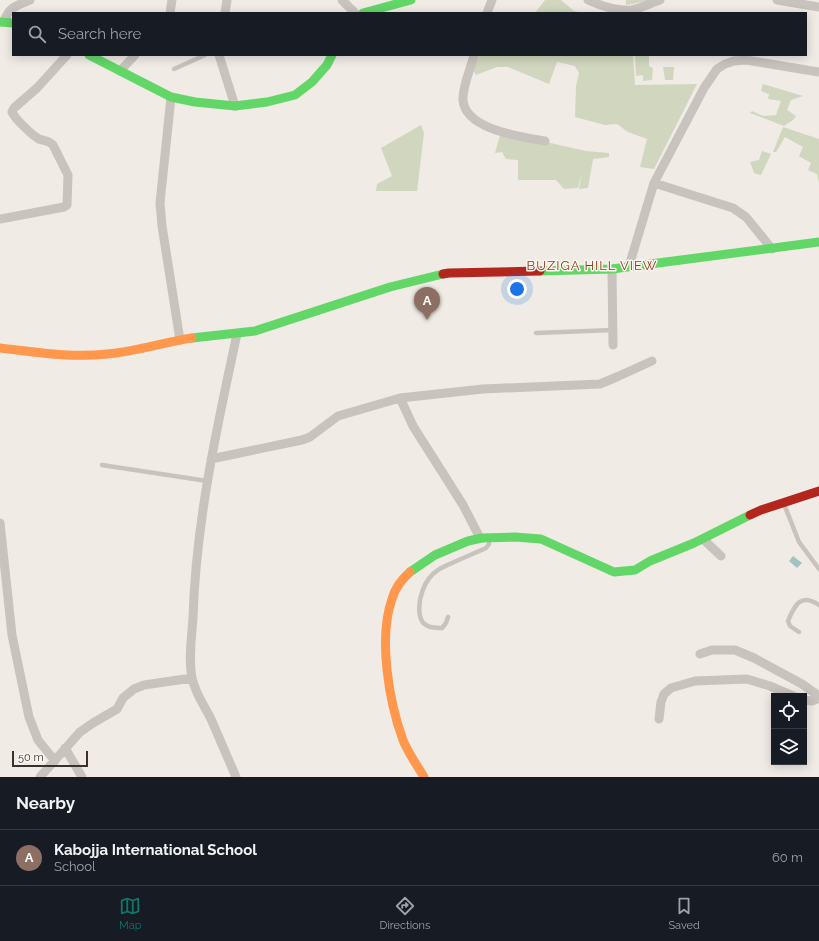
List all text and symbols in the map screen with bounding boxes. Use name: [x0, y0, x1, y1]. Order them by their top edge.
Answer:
search box: [12, 12, 807, 56]
icon: search: [26, 23, 48, 45]
text: Search here: [58, 25, 141, 43]
district label: BUZIGA HILL VIEW: [527, 258, 657, 273]
your location: [507, 279, 527, 299]
pin: A: [414, 287, 440, 320]
map controls: [771, 693, 807, 765]
button: locate: [771, 693, 807, 729]
button: layers: [771, 729, 807, 765]
scale bar: [12, 749, 88, 768]
text: 50 m: [18, 751, 44, 764]
text: Nearby: [16, 793, 75, 813]
text: Kabojja International School: [54, 841, 257, 859]
text: A: [25, 850, 33, 865]
text: 60 m: [772, 850, 803, 865]
text: School: [54, 859, 96, 874]
tab: Map: [119, 895, 141, 932]
tab: Directions: [380, 895, 430, 932]
tab: Saved: [668, 895, 700, 932]

